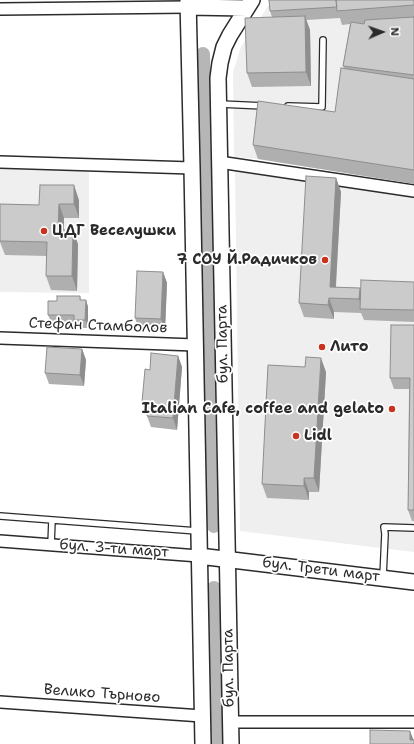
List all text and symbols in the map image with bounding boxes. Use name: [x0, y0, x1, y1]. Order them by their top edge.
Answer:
north arrow: [362, 12, 402, 52]
text: N: [387, 27, 402, 36]
place label: ЦДГ Веселушки: [52, 222, 176, 240]
marker: ЦДГ Веселушки: [39, 226, 49, 236]
place label: 7 СОУ Й.Радичков: [177, 251, 317, 269]
marker: 7 СОУ Й.Радичков: [320, 255, 330, 265]
street label: бул. Парта: [213, 305, 233, 383]
street label: Стефан Стамболов: [28, 315, 168, 337]
place label: Лито: [330, 338, 368, 356]
marker: Лито: [317, 342, 327, 352]
place label: Italian Cafe, coffee and gelato: [142, 400, 384, 418]
marker: Italian Cafe, coffee and gelato: [387, 404, 397, 414]
place label: Lidl: [304, 427, 332, 445]
marker: Lidl: [291, 431, 301, 441]
street label: бул. 3-ти март: [59, 536, 169, 562]
street label: бул. Трети март: [261, 554, 381, 586]
street label: бул. Парта: [219, 629, 239, 707]
street label: Велико Търново: [43, 681, 161, 707]

